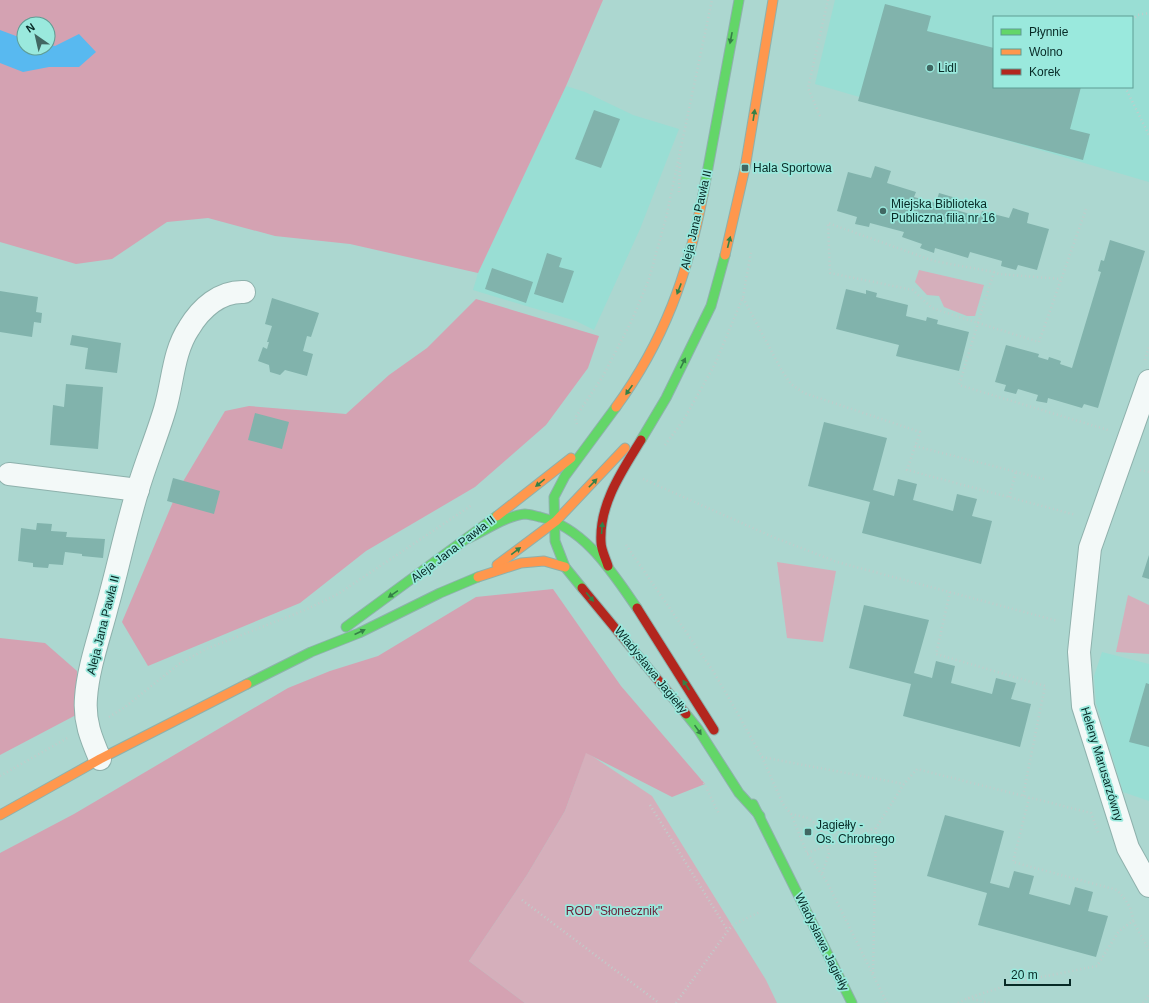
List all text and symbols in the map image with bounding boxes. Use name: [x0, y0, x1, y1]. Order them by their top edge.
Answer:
north arrow: [16, 16, 56, 56]
legend: [993, 16, 1133, 88]
text: N: [24, 20, 37, 35]
text: Płynnie: [1029, 25, 1069, 39]
one-way arrow: [728, 32, 734, 44]
text: Wolno: [1029, 45, 1063, 59]
place label: Lidl: [938, 61, 957, 75]
marker: Lidl: [925, 63, 935, 73]
text: Korek: [1029, 65, 1061, 79]
one-way arrow: [751, 109, 757, 121]
place label: Hala Sportowa: [753, 161, 832, 175]
marker: Hala Sportowa: [740, 163, 750, 173]
street label: Aleja Jana Pawła II: [678, 169, 714, 271]
place label: Miejska Biblioteka Publiczna filia nr 16: [891, 197, 995, 225]
marker: Miejska Biblioteka Publiczna filia nr 16: [878, 206, 888, 216]
one-way arrow: [726, 236, 732, 248]
one-way arrow: [676, 283, 682, 294]
one-way arrow: [680, 358, 686, 369]
one-way arrow: [625, 385, 633, 396]
one-way arrow: [588, 478, 598, 488]
one-way arrow: [534, 479, 545, 488]
street label: Aleja Jana Pawła II: [408, 513, 498, 585]
one-way arrow: [599, 522, 606, 534]
one-way arrow: [511, 547, 521, 555]
street label: Aleja Jana Pawła II: [84, 574, 122, 676]
one-way arrow: [387, 590, 398, 598]
one-way arrow: [585, 591, 594, 602]
street label: Władysława Jagiełły: [612, 624, 690, 716]
one-way arrow: [354, 629, 366, 635]
one-way arrow: [682, 679, 689, 691]
street label: Heleny Marusarzówny: [1078, 705, 1126, 823]
one-way arrow: [694, 725, 702, 735]
place label: Jagiełły - Os. Chrobrego: [816, 818, 895, 846]
marker: Jagiełły - Os. Chrobrego: [803, 827, 813, 837]
street label: Władysława Jagiełły: [792, 891, 852, 993]
park label: ROD "Słonecznik": [566, 904, 662, 918]
scale bar: [1005, 961, 1070, 987]
text: 20 m: [1011, 968, 1038, 982]

